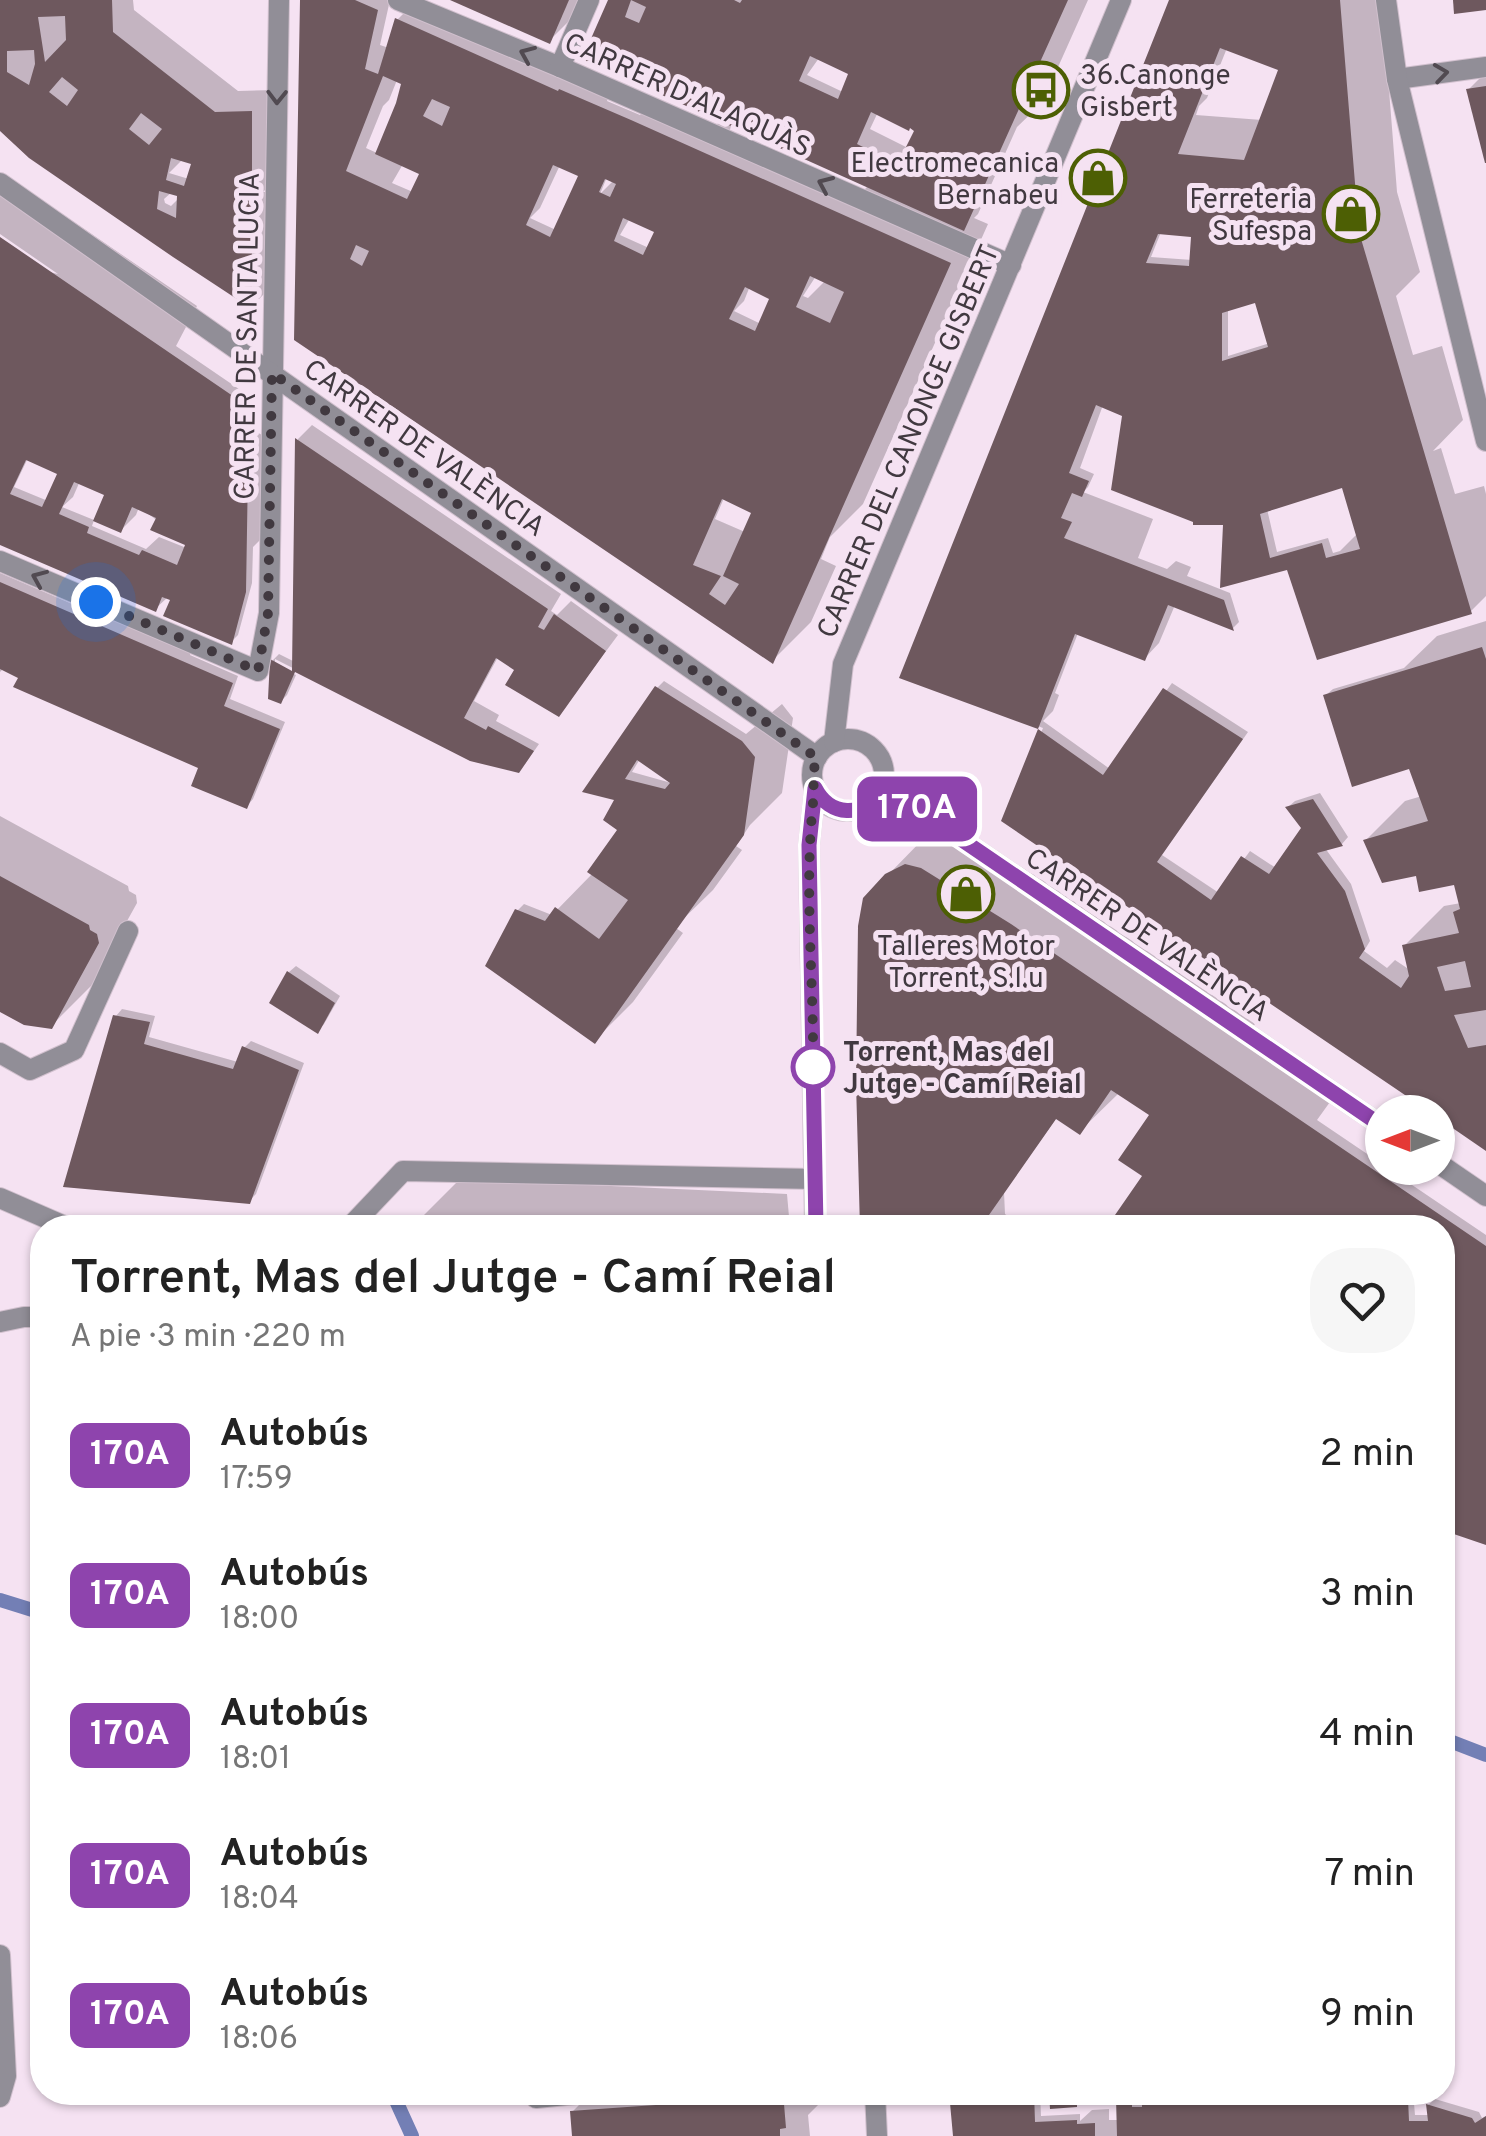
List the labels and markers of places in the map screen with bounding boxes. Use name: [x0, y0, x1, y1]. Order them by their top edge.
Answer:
place label: 36.Canonge Gisbert: [1080, 59, 1231, 127]
bus stop icon: 36.Canonge Gisbert: [1011, 60, 1071, 120]
place label: Electromecanica Bernabeu: [851, 147, 1059, 215]
shop icon: Electromecanica Bernabeu: [1068, 148, 1128, 208]
place label: Ferreteria Sufespa: [1189, 183, 1312, 251]
shop icon: Ferreteria Sufespa: [1321, 184, 1381, 244]
shop icon: Talleres Motor Torrent, S.l.u: [936, 864, 996, 924]
place label: Talleres Motor Torrent, S.l.u: [877, 930, 1055, 998]
place label: Torrent, Mas del Jutge - Camí Reial: [843, 1036, 1082, 1104]
marker: Torrent, Mas del Jutge - Camí Reial: [792, 1046, 834, 1088]

